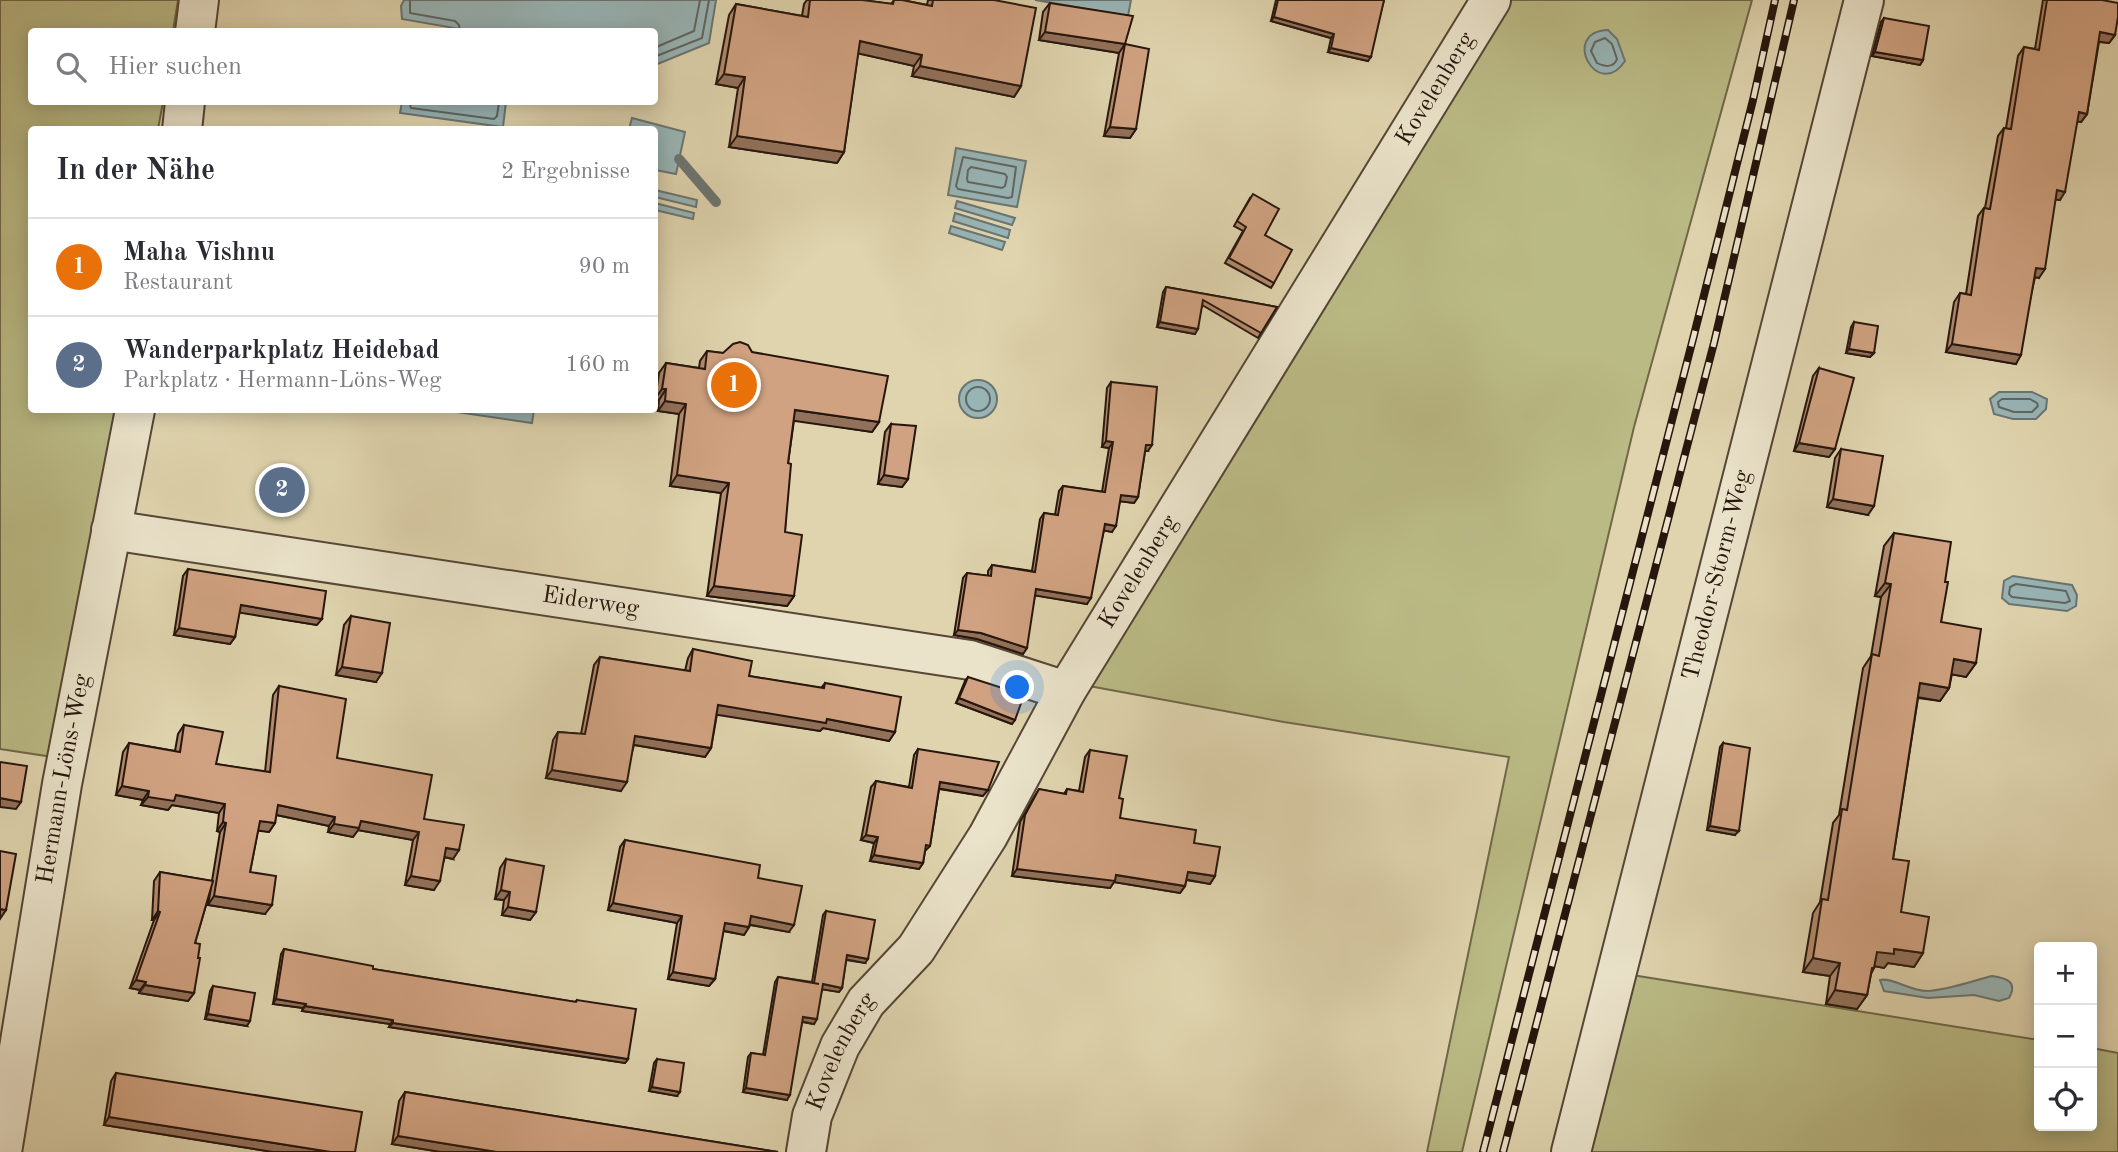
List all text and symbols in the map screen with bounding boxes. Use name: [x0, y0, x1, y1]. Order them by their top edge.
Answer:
search box: [28, 28, 658, 105]
street label: Kovelenberg: [1392, 28, 1480, 150]
icon: search: [52, 48, 90, 86]
text: Hier suchen: [108, 54, 242, 80]
text: In der Nähe: [56, 156, 215, 186]
text: 2 Ergebnisse: [501, 160, 630, 183]
text: Maha Vishnu: [123, 240, 275, 266]
text: 1: [72, 255, 86, 278]
text: 90 m: [579, 255, 630, 278]
text: Restaurant: [123, 271, 233, 294]
text: Wanderparkplatz Heidebad: [123, 338, 440, 364]
text: 2: [72, 353, 86, 376]
text: 160 m: [565, 353, 630, 376]
pin: 1: [711, 359, 757, 411]
text: Parkplatz · Hermann-Löns-Weg: [123, 369, 442, 392]
pin: 2: [259, 464, 305, 516]
street label: Theodor-Storm-Weg: [1679, 467, 1756, 683]
street label: Kovelenberg: [1095, 511, 1183, 633]
street label: Eiderweg: [540, 583, 641, 622]
your location: [1000, 670, 1034, 704]
street label: Hermann-Löns-Weg: [34, 672, 95, 886]
map controls: [2034, 942, 2097, 1131]
button: +: [2034, 942, 2097, 1005]
street label: Kovelenberg: [803, 988, 880, 1115]
button: −: [2034, 1005, 2097, 1068]
button: locate: [2034, 1068, 2097, 1131]

